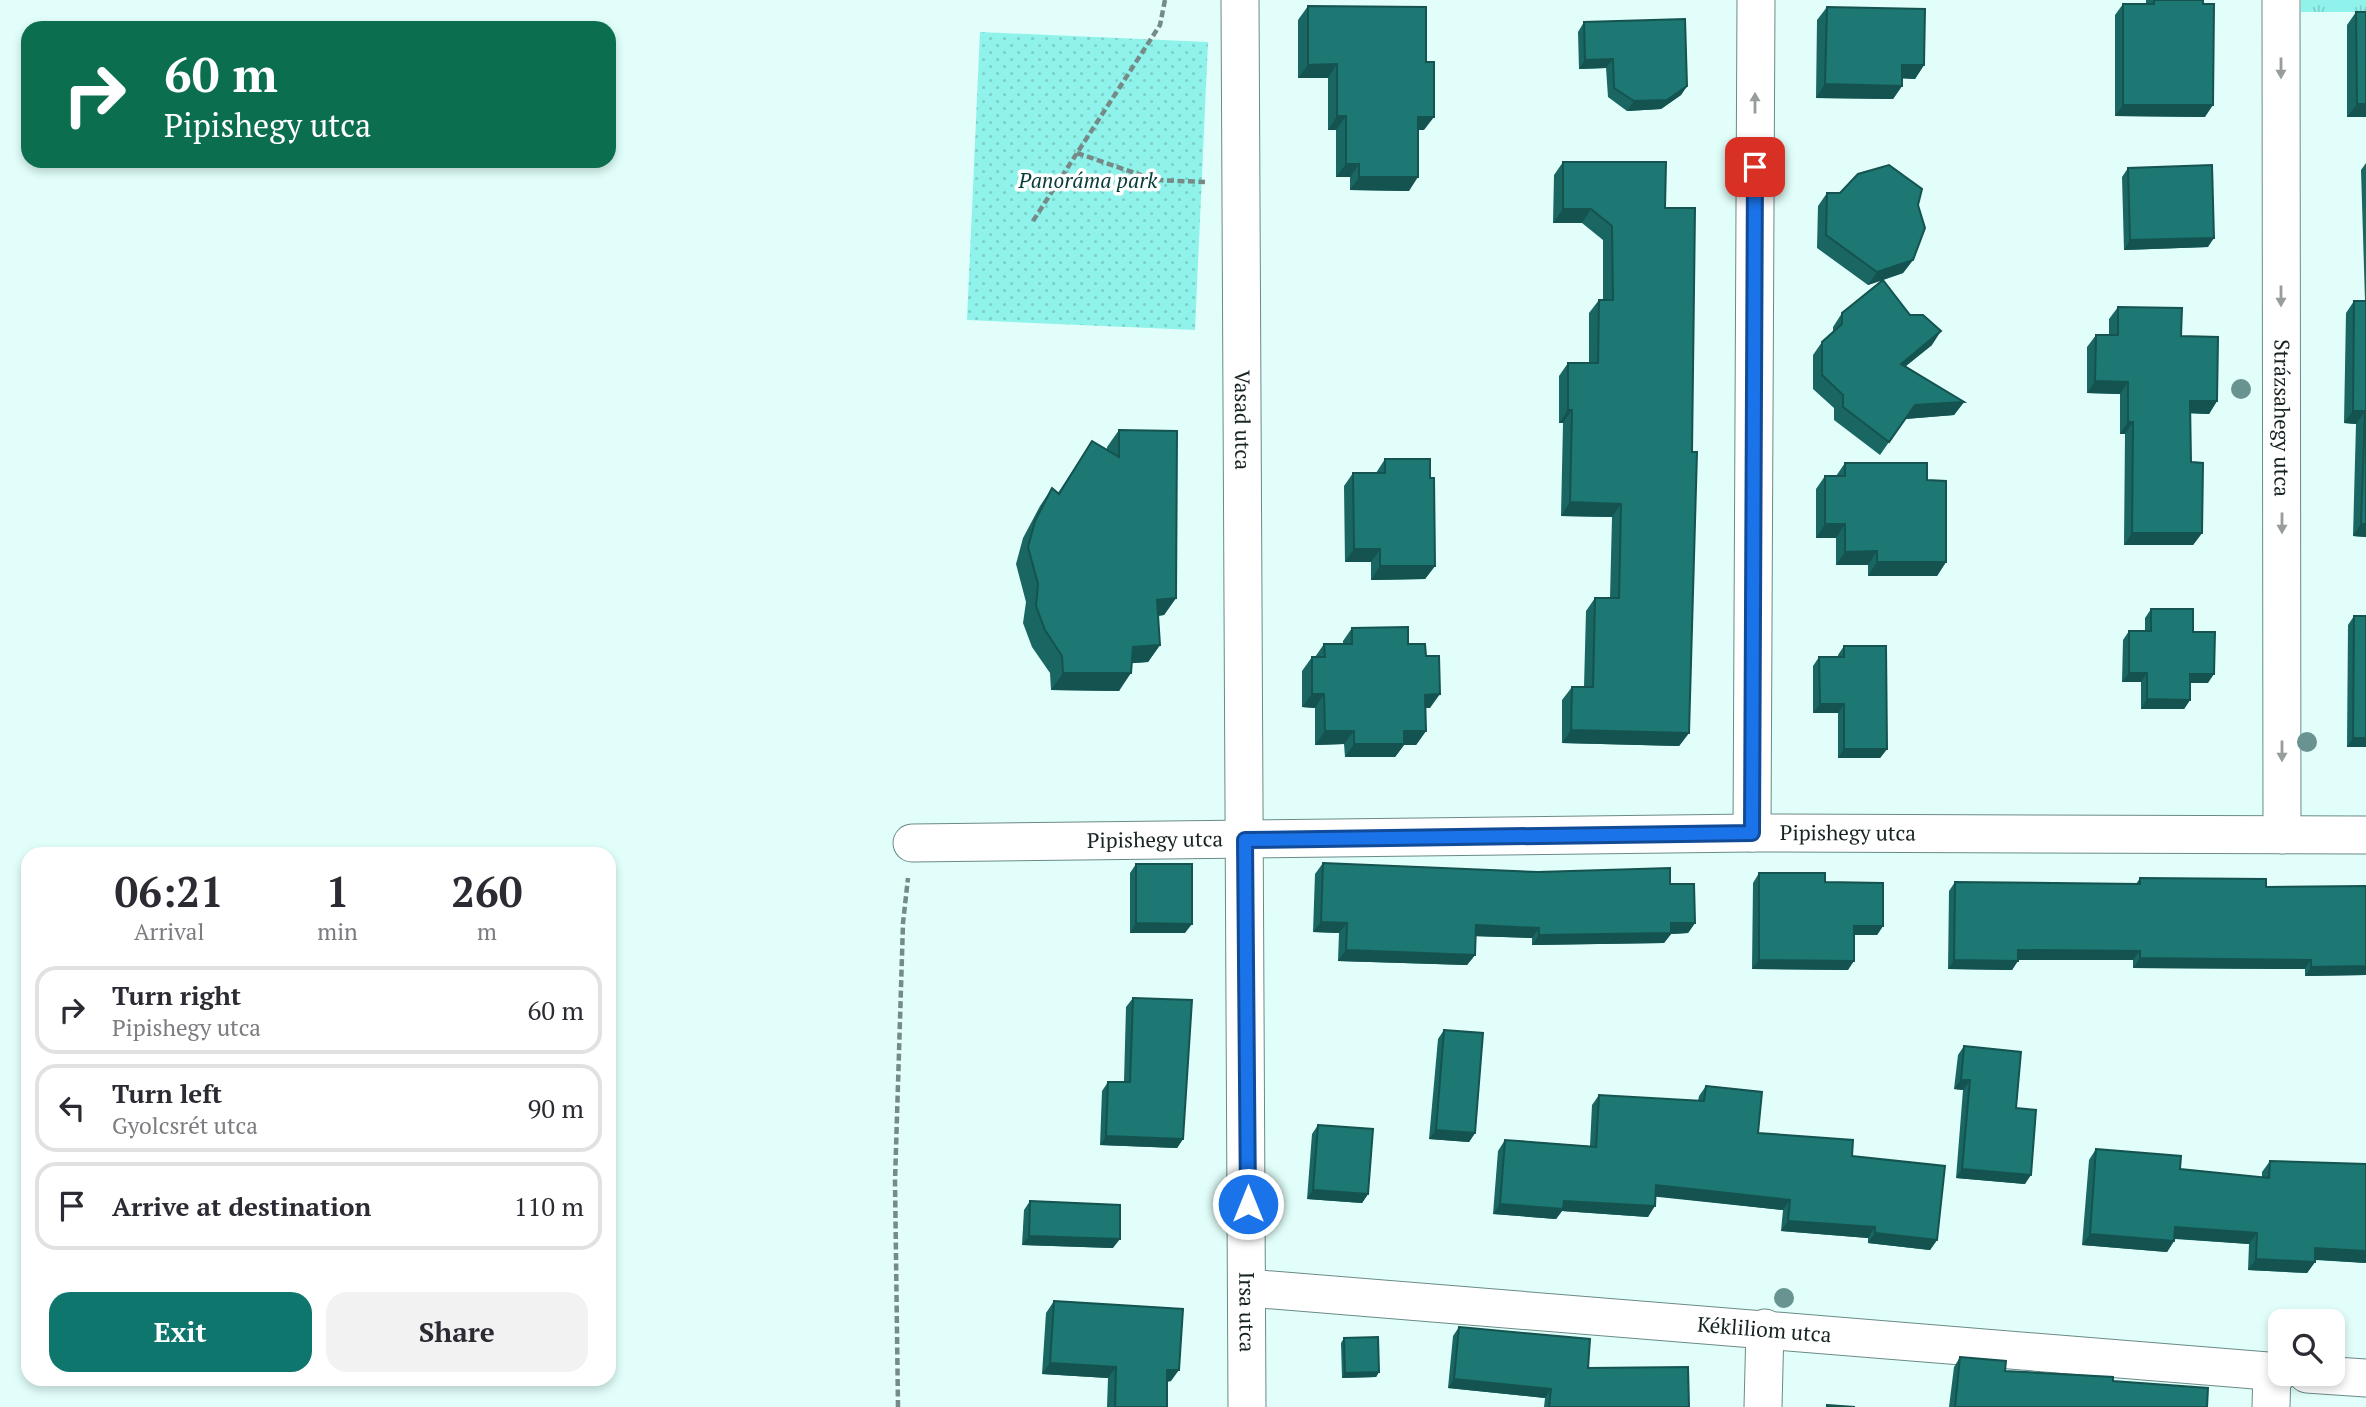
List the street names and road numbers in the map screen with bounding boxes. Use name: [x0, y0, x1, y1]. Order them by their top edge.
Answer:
street label: Strázsahegy utca: [2268, 339, 2297, 497]
street label: Vasad utca: [1229, 370, 1257, 470]
street label: Pipishegy utca: [1780, 818, 1916, 847]
street label: Pipishegy utca: [1087, 824, 1224, 854]
street label: Irsa utca: [1233, 1272, 1262, 1353]
street label: Kékliliom utca: [1696, 1310, 1833, 1348]

